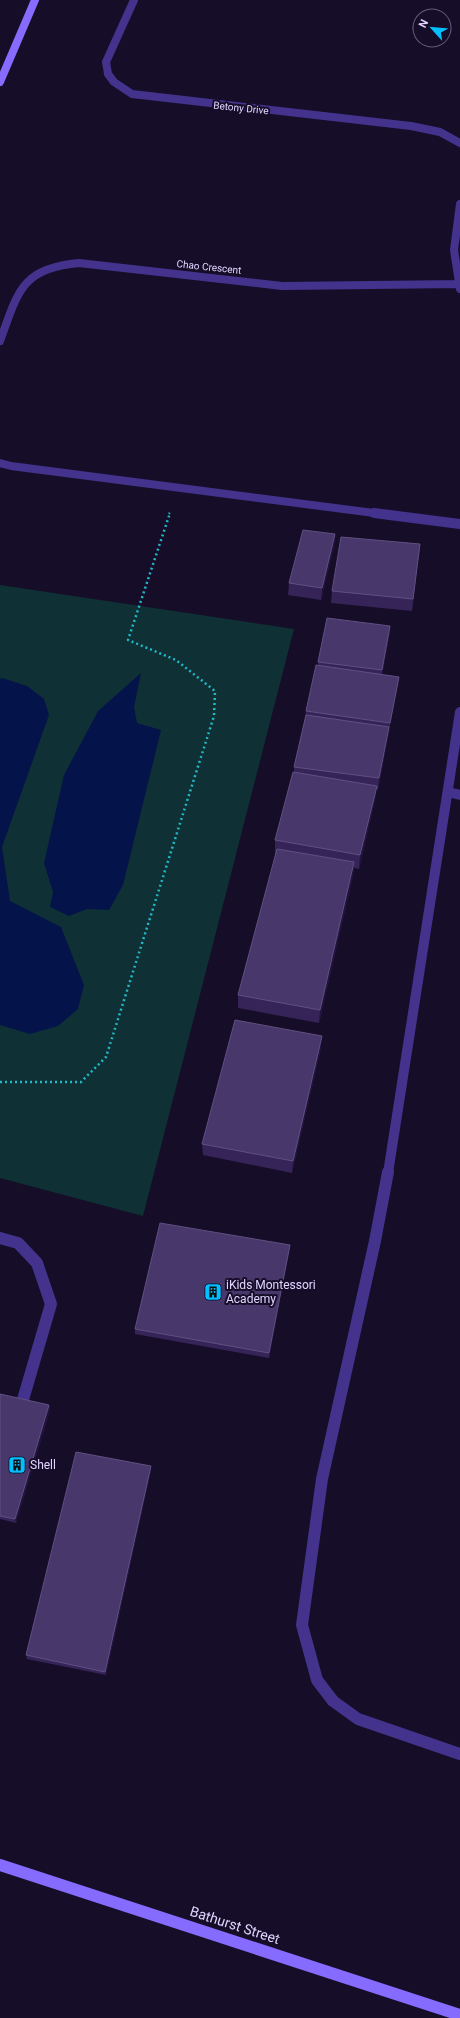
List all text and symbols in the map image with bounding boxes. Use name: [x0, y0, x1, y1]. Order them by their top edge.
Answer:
north arrow: [412, 8, 452, 48]
text: N: [416, 17, 431, 30]
street label: Betony Drive: [213, 100, 269, 116]
street label: Chao Crescent: [176, 258, 242, 276]
place label: iKids Montessori Academy: [226, 1278, 316, 1306]
building icon: iKids Montessori Academy: [203, 1282, 223, 1302]
building icon: Shell: [7, 1455, 27, 1475]
place label: Shell: [30, 1458, 56, 1472]
street label: Bathurst Street: [188, 1903, 282, 1947]

